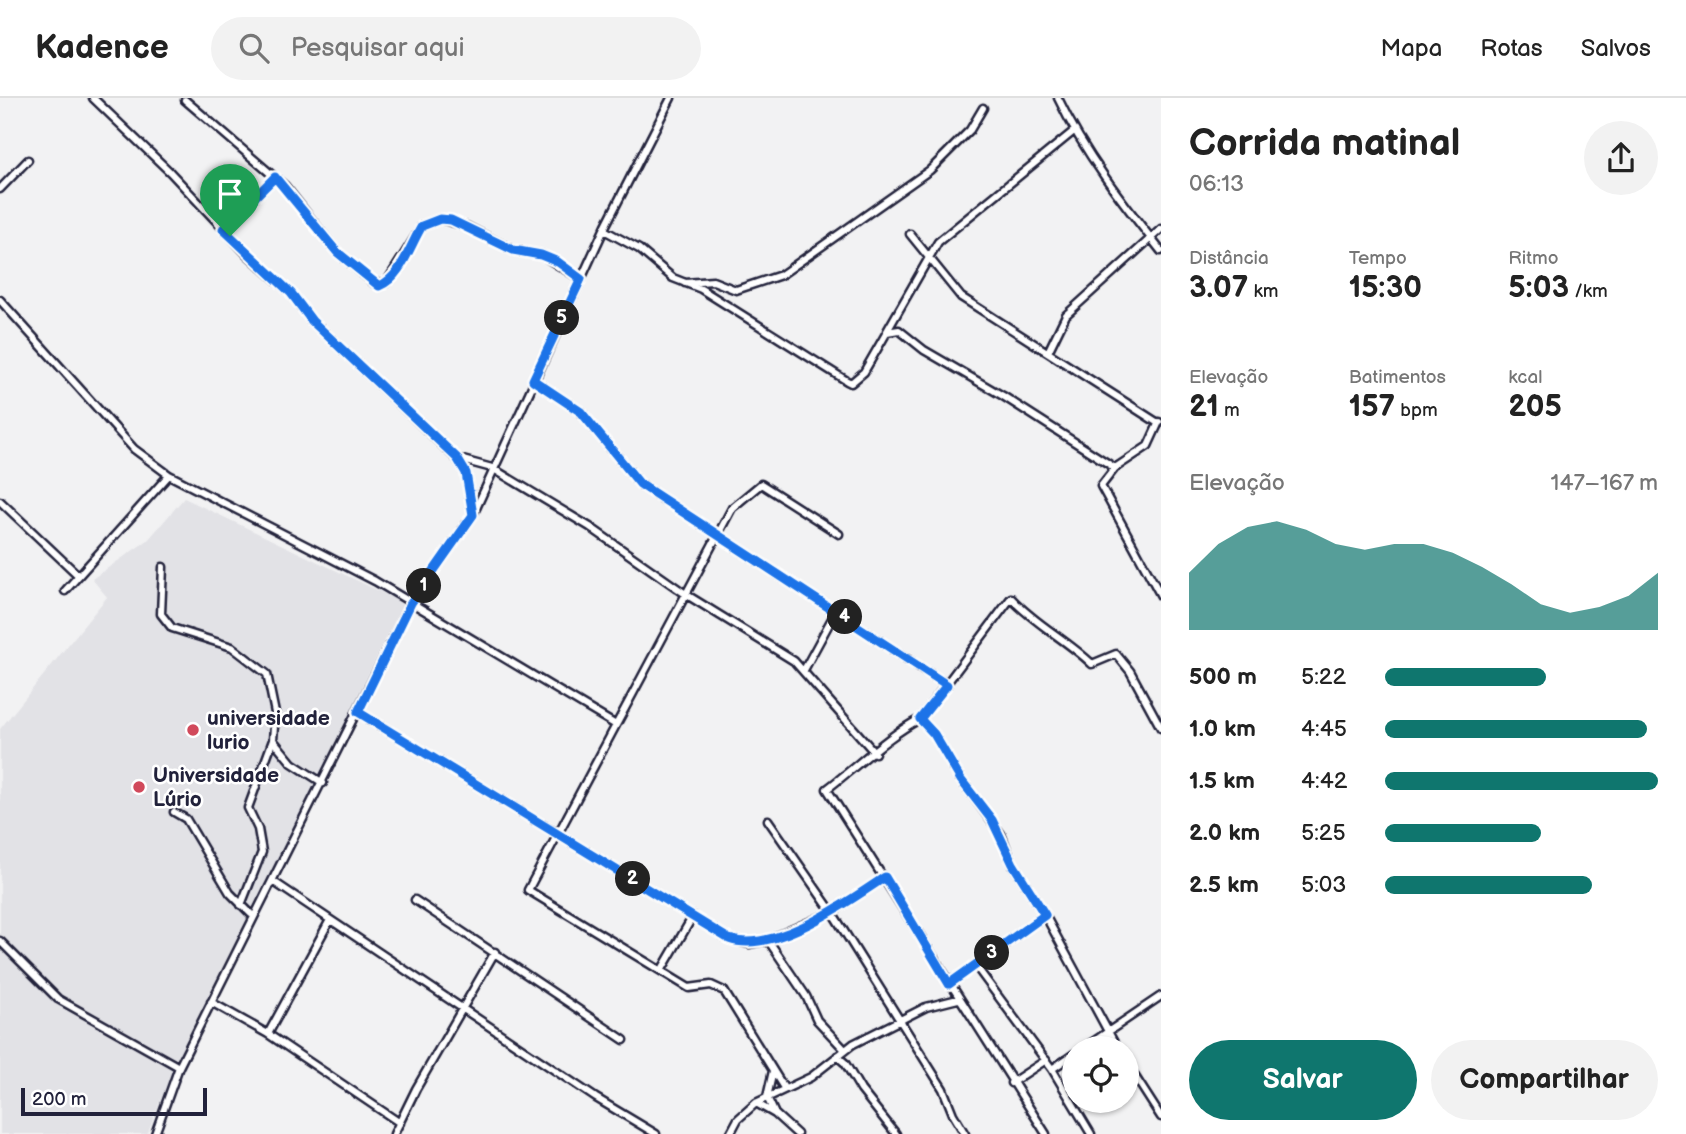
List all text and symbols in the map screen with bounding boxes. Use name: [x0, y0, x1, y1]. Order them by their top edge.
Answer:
search box: [211, 17, 701, 80]
text: Kadence: [35, 28, 169, 68]
icon: search: [235, 29, 273, 67]
text: Pesquisar aqui: [291, 33, 465, 64]
text: Mapa: [1380, 34, 1442, 63]
text: Rotas: [1480, 34, 1543, 63]
text: Salvos: [1581, 34, 1651, 63]
text: Corrida matinal: [1189, 121, 1460, 166]
button: share: [1584, 121, 1658, 195]
pin: [200, 164, 260, 236]
text: 06:13: [1189, 170, 1244, 198]
icon: arrive: [211, 175, 249, 213]
text: Distância: [1189, 247, 1269, 270]
text: Tempo: [1349, 247, 1407, 270]
text: Ritmo: [1508, 247, 1559, 270]
text: 3.07: [1189, 270, 1248, 306]
text: 15:30: [1349, 270, 1422, 306]
text: 5:03: [1508, 270, 1569, 306]
text: km: [1248, 280, 1279, 303]
text: /km: [1569, 280, 1608, 303]
pin: 5: [544, 300, 580, 336]
text: 5: [556, 306, 567, 329]
text: Elevação: [1189, 366, 1268, 389]
text: Batimentos: [1349, 366, 1446, 389]
text: kcal: [1508, 366, 1542, 389]
text: 21: [1189, 389, 1219, 425]
text: 157: [1349, 389, 1395, 425]
text: 205: [1508, 389, 1562, 425]
text: m: [1219, 399, 1240, 422]
text: bpm: [1395, 399, 1438, 422]
text: Elevação: [1189, 469, 1285, 497]
text: 147–167 m: [1551, 469, 1658, 497]
pin: 1: [406, 568, 442, 603]
text: 1: [420, 574, 428, 597]
pin: 4: [828, 600, 862, 634]
text: 4: [839, 605, 850, 628]
text: 500 m: [1189, 663, 1257, 691]
text: 5:22: [1301, 663, 1346, 691]
place label: universidade lurio: [207, 706, 330, 755]
text: 1.0 km: [1189, 715, 1256, 743]
text: 4:45: [1301, 715, 1347, 743]
marker: universidade lurio: [185, 722, 201, 738]
place label: Universidade Lúrio: [153, 763, 279, 812]
text: 1.5 km: [1189, 767, 1255, 795]
text: 4:42: [1301, 767, 1347, 795]
marker: Universidade Lúrio: [131, 779, 147, 795]
text: 2.0 km: [1189, 819, 1260, 847]
text: 5:25: [1301, 819, 1346, 847]
pin: 2: [616, 862, 650, 896]
text: 2: [627, 867, 638, 890]
text: 2.5 km: [1189, 871, 1259, 899]
text: 5:03: [1301, 871, 1347, 899]
pin: 3: [974, 936, 1010, 970]
text: 3: [986, 941, 997, 964]
map controls: [1062, 1036, 1139, 1113]
button: locate: [1062, 1036, 1139, 1113]
button: Salvar: [1189, 1040, 1417, 1120]
button: Compartilhar: [1431, 1040, 1658, 1120]
scale bar: [21, 1085, 206, 1117]
text: 200 m: [32, 1088, 86, 1111]

